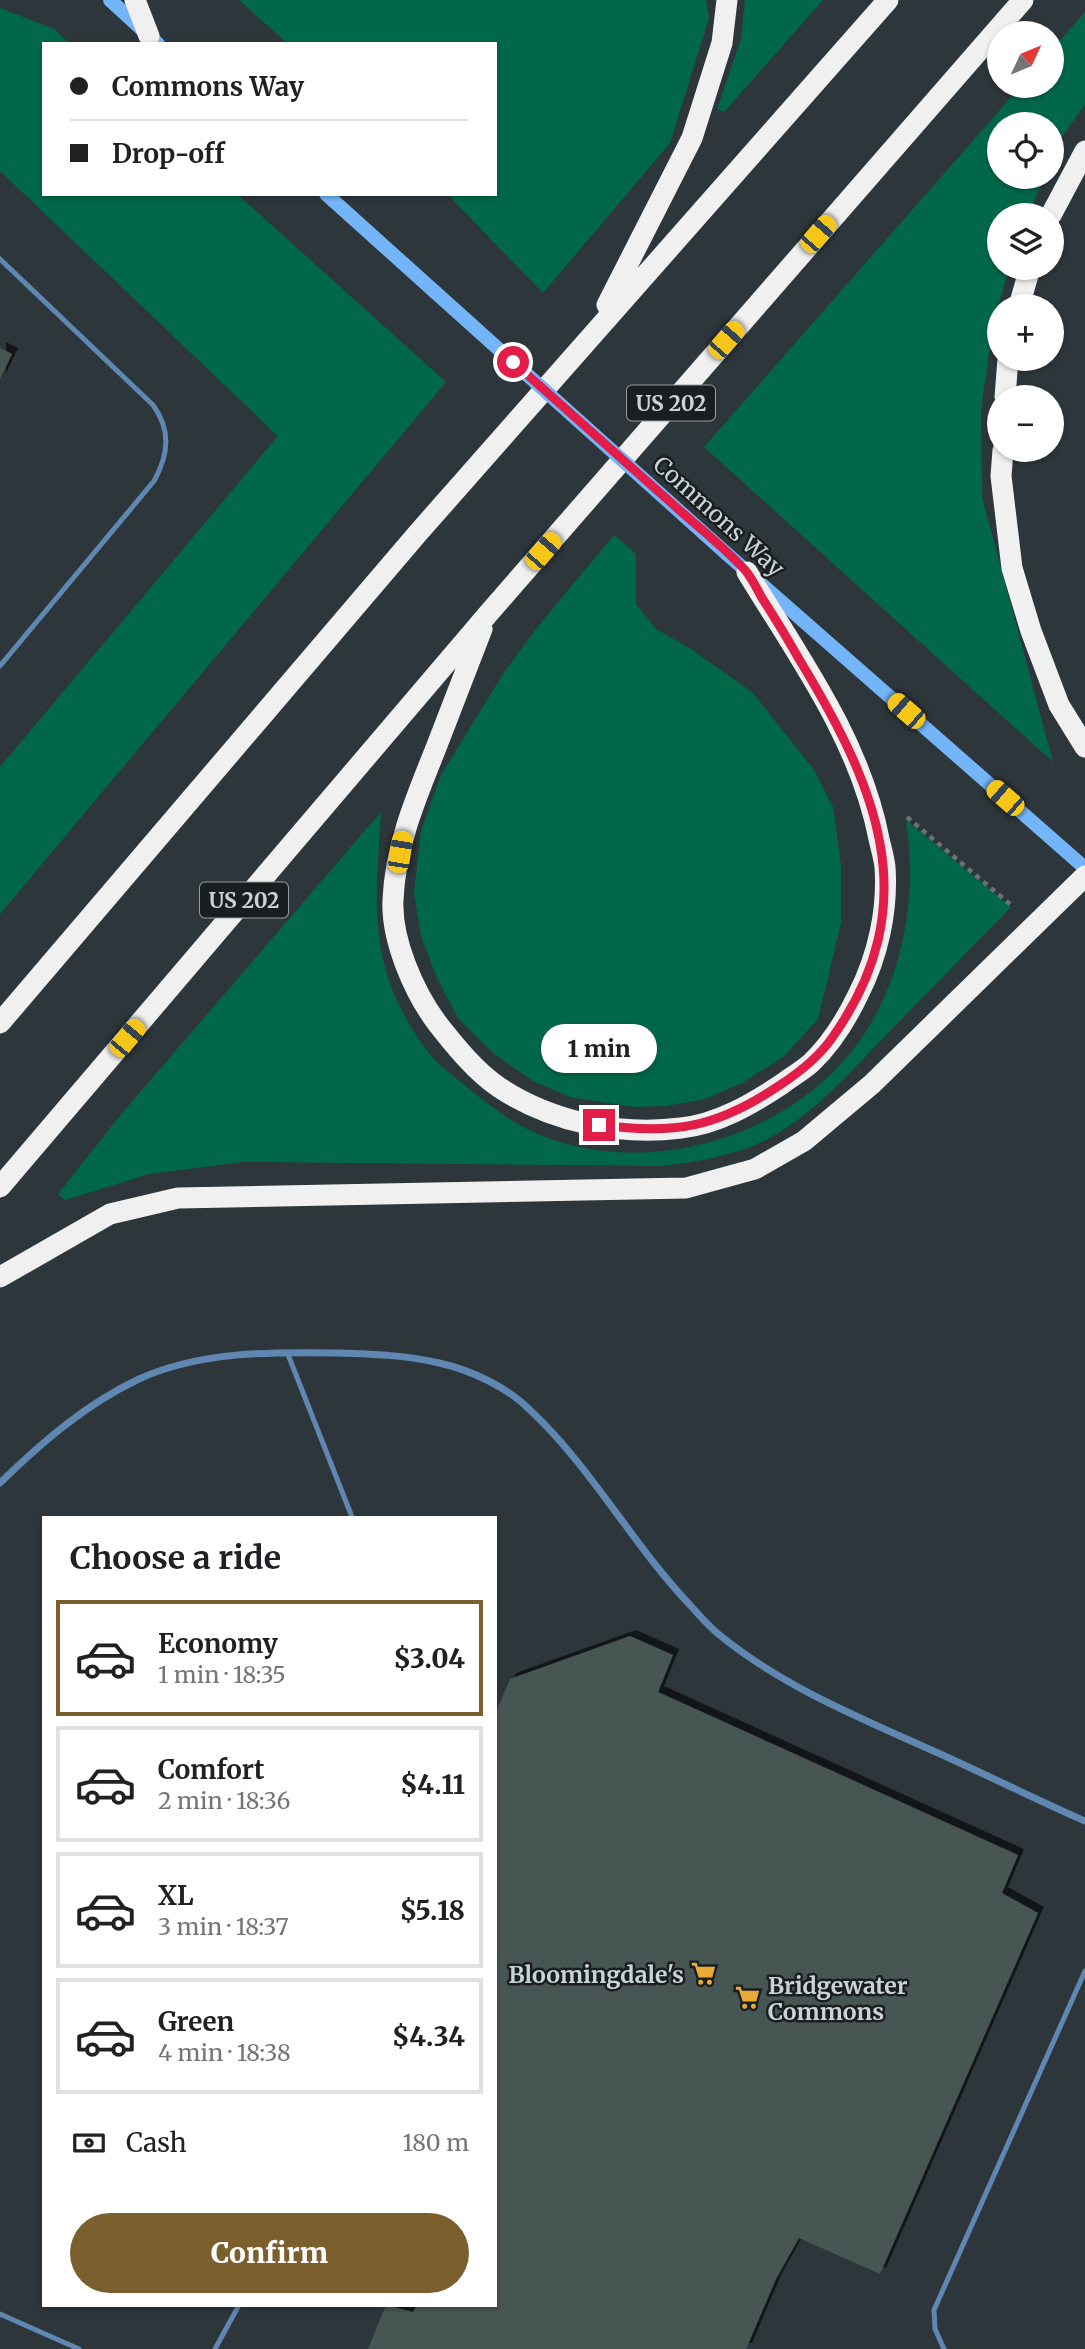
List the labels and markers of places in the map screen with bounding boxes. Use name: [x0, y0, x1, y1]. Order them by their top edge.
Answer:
place label: Bloomingdale's: [509, 1960, 684, 1989]
supermarket icon: Bloomingdale's: [690, 1960, 718, 1988]
place label: Bridgewater Commons: [768, 1971, 908, 2026]
supermarket icon: Bridgewater Commons: [734, 1984, 762, 2012]

